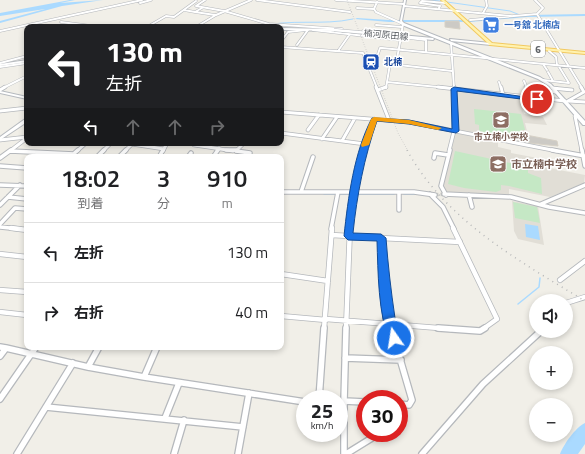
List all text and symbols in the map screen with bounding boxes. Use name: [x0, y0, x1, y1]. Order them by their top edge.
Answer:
supermarket icon: 一号舘 北楠店: [481, 15, 501, 35]
place label: 一号舘 北楠店: [504, 18, 560, 31]
street label: 楠河原田線: [363, 26, 410, 43]
text: 130 m: [106, 30, 183, 73]
icon: left: [40, 40, 92, 92]
road number: 6: [531, 41, 545, 57]
station icon: 北楠: [361, 52, 381, 72]
place label: 北楠: [384, 55, 402, 68]
text: 左折: [106, 70, 142, 97]
pin: [520, 82, 554, 116]
icon: arrive: [526, 88, 548, 110]
school or university icon: 市立楠小学校: [491, 110, 511, 130]
icon: left: [80, 116, 102, 138]
icon: ahead: [122, 116, 144, 138]
icon: ahead: [164, 116, 186, 138]
icon: right: [206, 116, 228, 138]
place label: 市立楠小学校: [474, 130, 529, 143]
school or university icon: 市立楠中学校: [488, 154, 508, 174]
place label: 市立楠中学校: [511, 156, 577, 172]
text: 18:02: [61, 160, 120, 196]
text: 3: [157, 160, 170, 196]
text: 910: [207, 160, 247, 196]
text: 到着: [77, 193, 103, 213]
text: 分: [157, 193, 170, 213]
text: m: [222, 193, 233, 213]
text: 左折: [74, 241, 104, 264]
text: 130 m: [227, 241, 268, 264]
icon: left: [40, 242, 62, 264]
map controls: [529, 294, 573, 442]
button: sound: [529, 294, 573, 338]
text: 右折: [74, 301, 104, 324]
text: 40 m: [235, 301, 268, 324]
icon: right: [40, 302, 62, 324]
position arrow: [373, 317, 415, 359]
button: +: [529, 346, 573, 390]
speed limit sign: 30: [356, 390, 408, 442]
text: 25: [311, 395, 333, 426]
button: −: [529, 398, 573, 442]
text: km/h: [311, 418, 333, 433]

